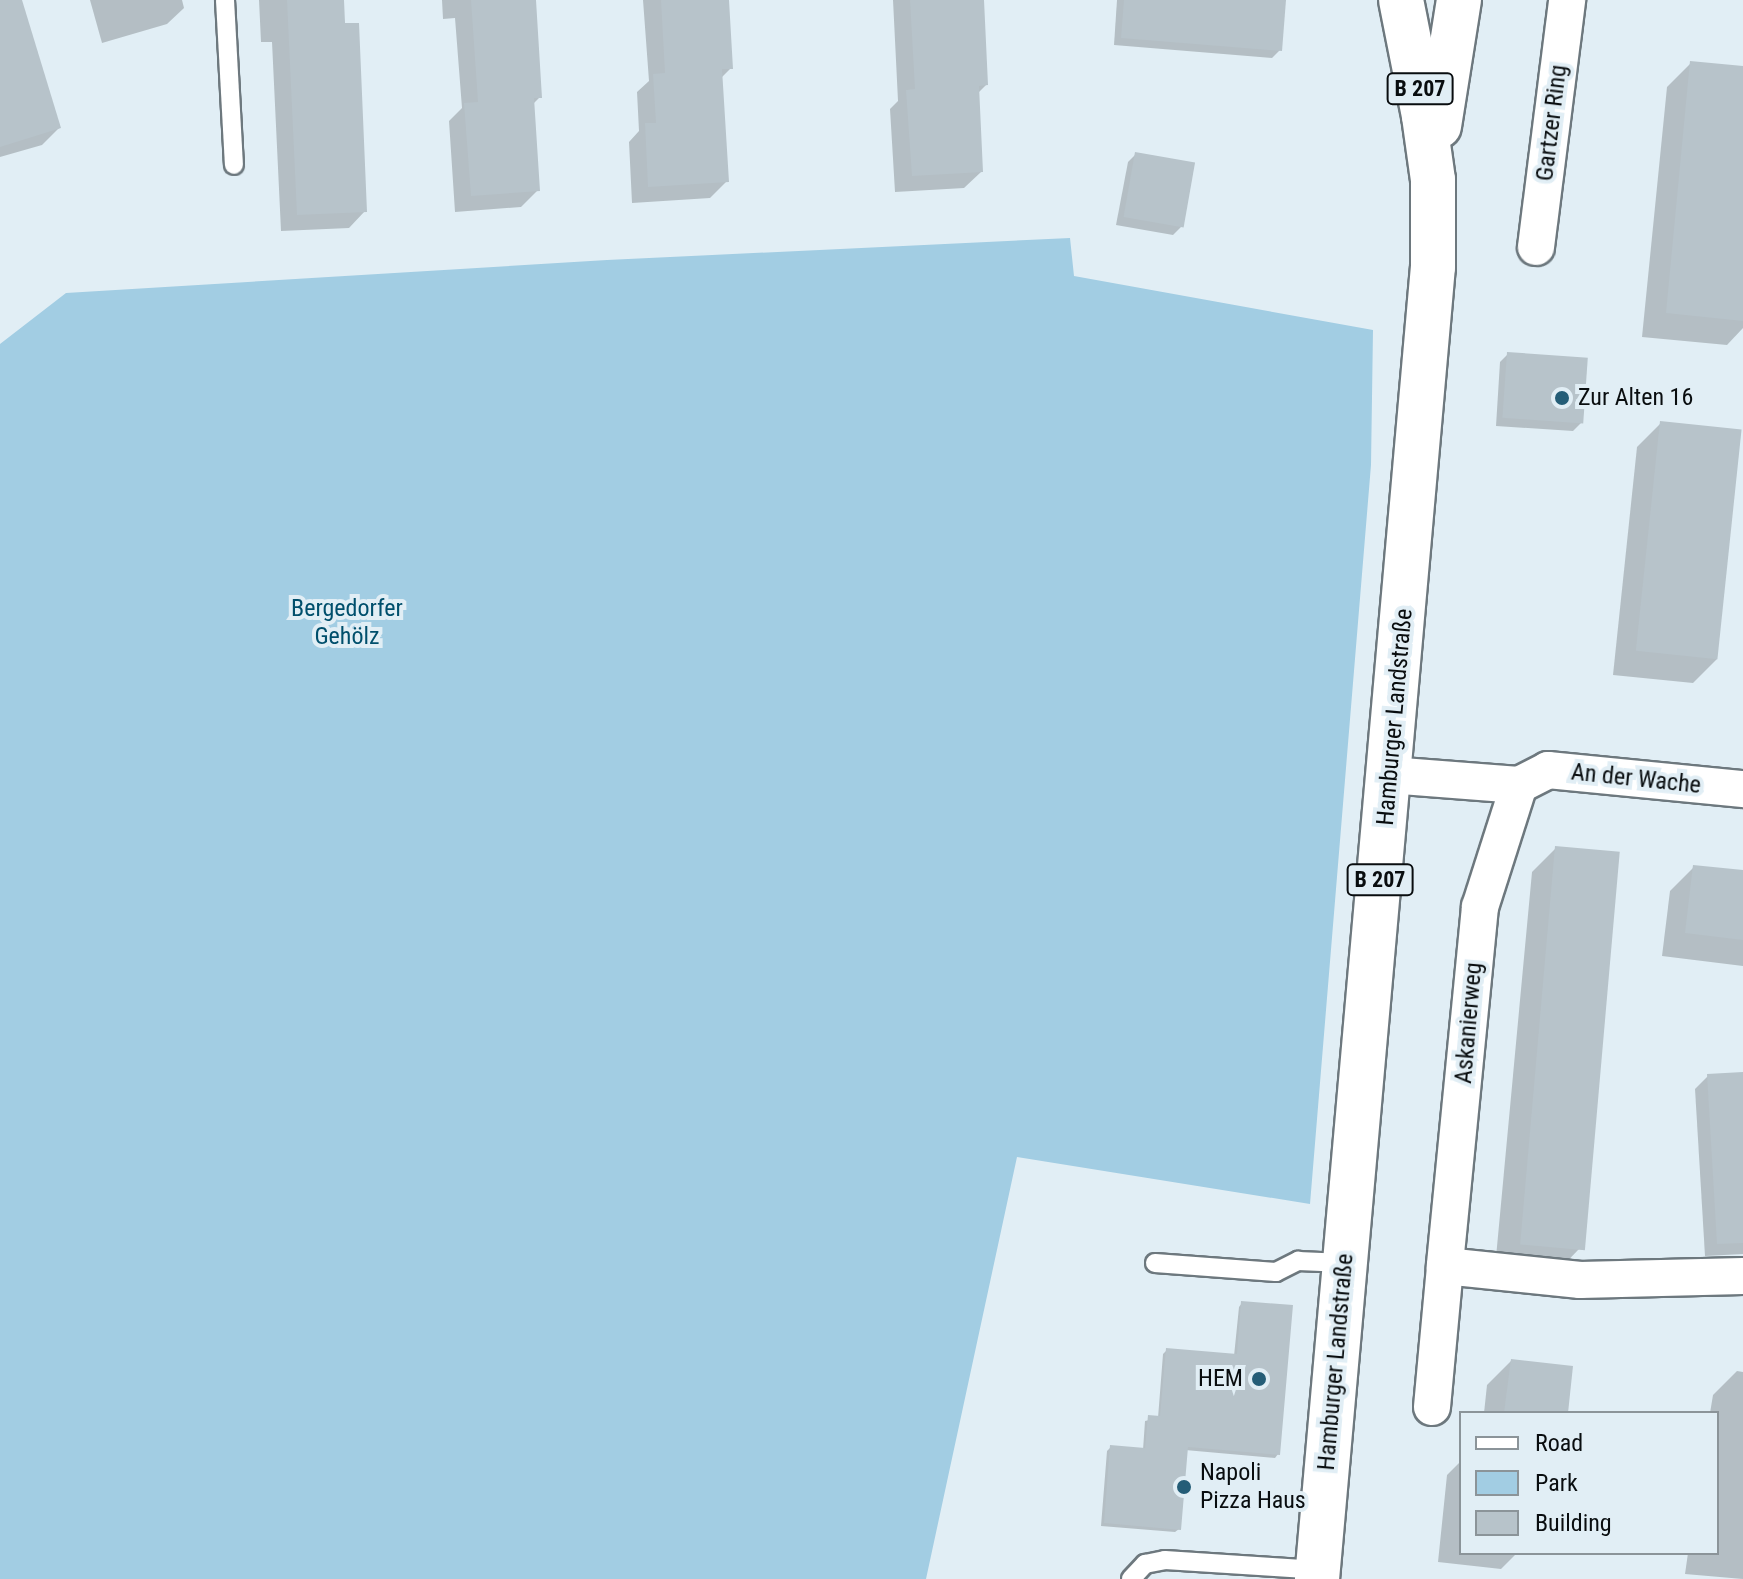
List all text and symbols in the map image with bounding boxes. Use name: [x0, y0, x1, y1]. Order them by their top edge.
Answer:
street label: Gartzer Ring: [1531, 63, 1573, 183]
road number: B 207: [1386, 71, 1454, 107]
place label: Zur Alten 16: [1578, 384, 1693, 412]
marker: Zur Alten 16: [1553, 389, 1571, 407]
park label: Bergedorfer Gehölz: [291, 595, 403, 651]
street label: Hamburger Landstraße: [1371, 607, 1419, 827]
street label: An der Wache: [1570, 758, 1702, 800]
road number: B 207: [1346, 862, 1414, 898]
street label: Askanierweg: [1449, 961, 1489, 1085]
street label: Hamburger Landstraße: [1312, 1252, 1360, 1472]
place label: HEM: [1198, 1365, 1243, 1393]
marker: HEM: [1250, 1370, 1268, 1388]
legend: [1459, 1411, 1719, 1555]
text: Road: [1535, 1429, 1583, 1457]
place label: Napoli Pizza Haus: [1200, 1459, 1306, 1515]
text: Park: [1535, 1469, 1578, 1497]
marker: Napoli Pizza Haus: [1175, 1478, 1193, 1496]
text: Building: [1535, 1509, 1612, 1537]

